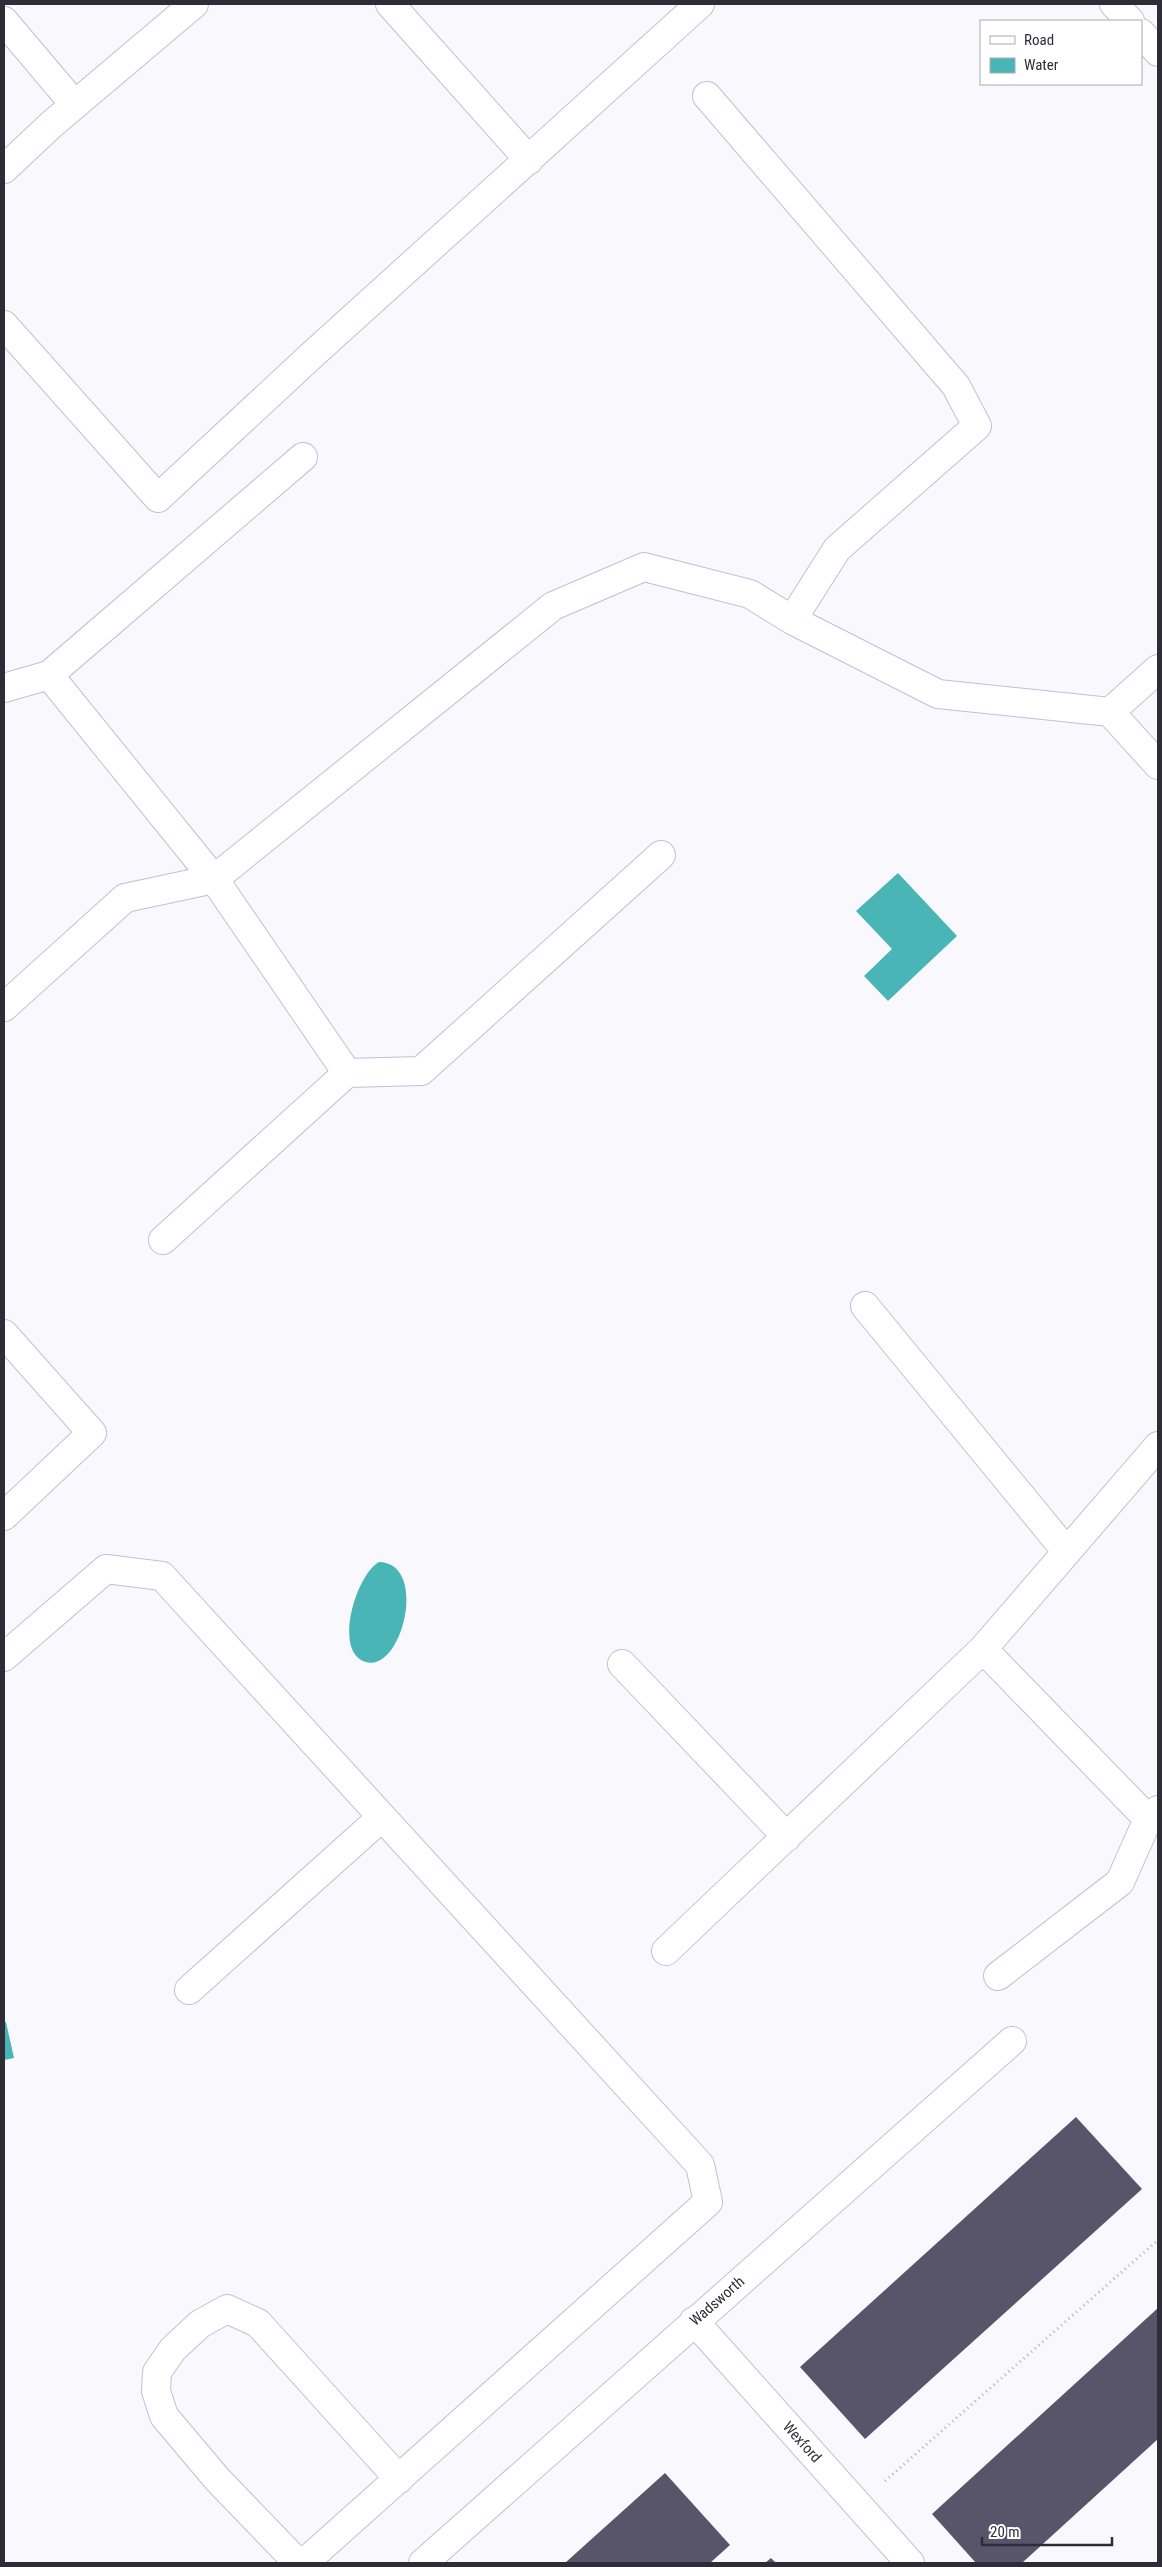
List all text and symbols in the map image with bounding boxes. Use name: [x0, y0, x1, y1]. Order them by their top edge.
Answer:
legend: [980, 20, 1142, 85]
text: Road: [1024, 31, 1054, 49]
text: Water: [1024, 56, 1059, 74]
street label: Wadsworth: [686, 2272, 748, 2330]
street label: Wexford: [779, 2418, 825, 2466]
scale bar: [982, 2514, 1112, 2546]
text: 20 m: [990, 2523, 1020, 2541]

